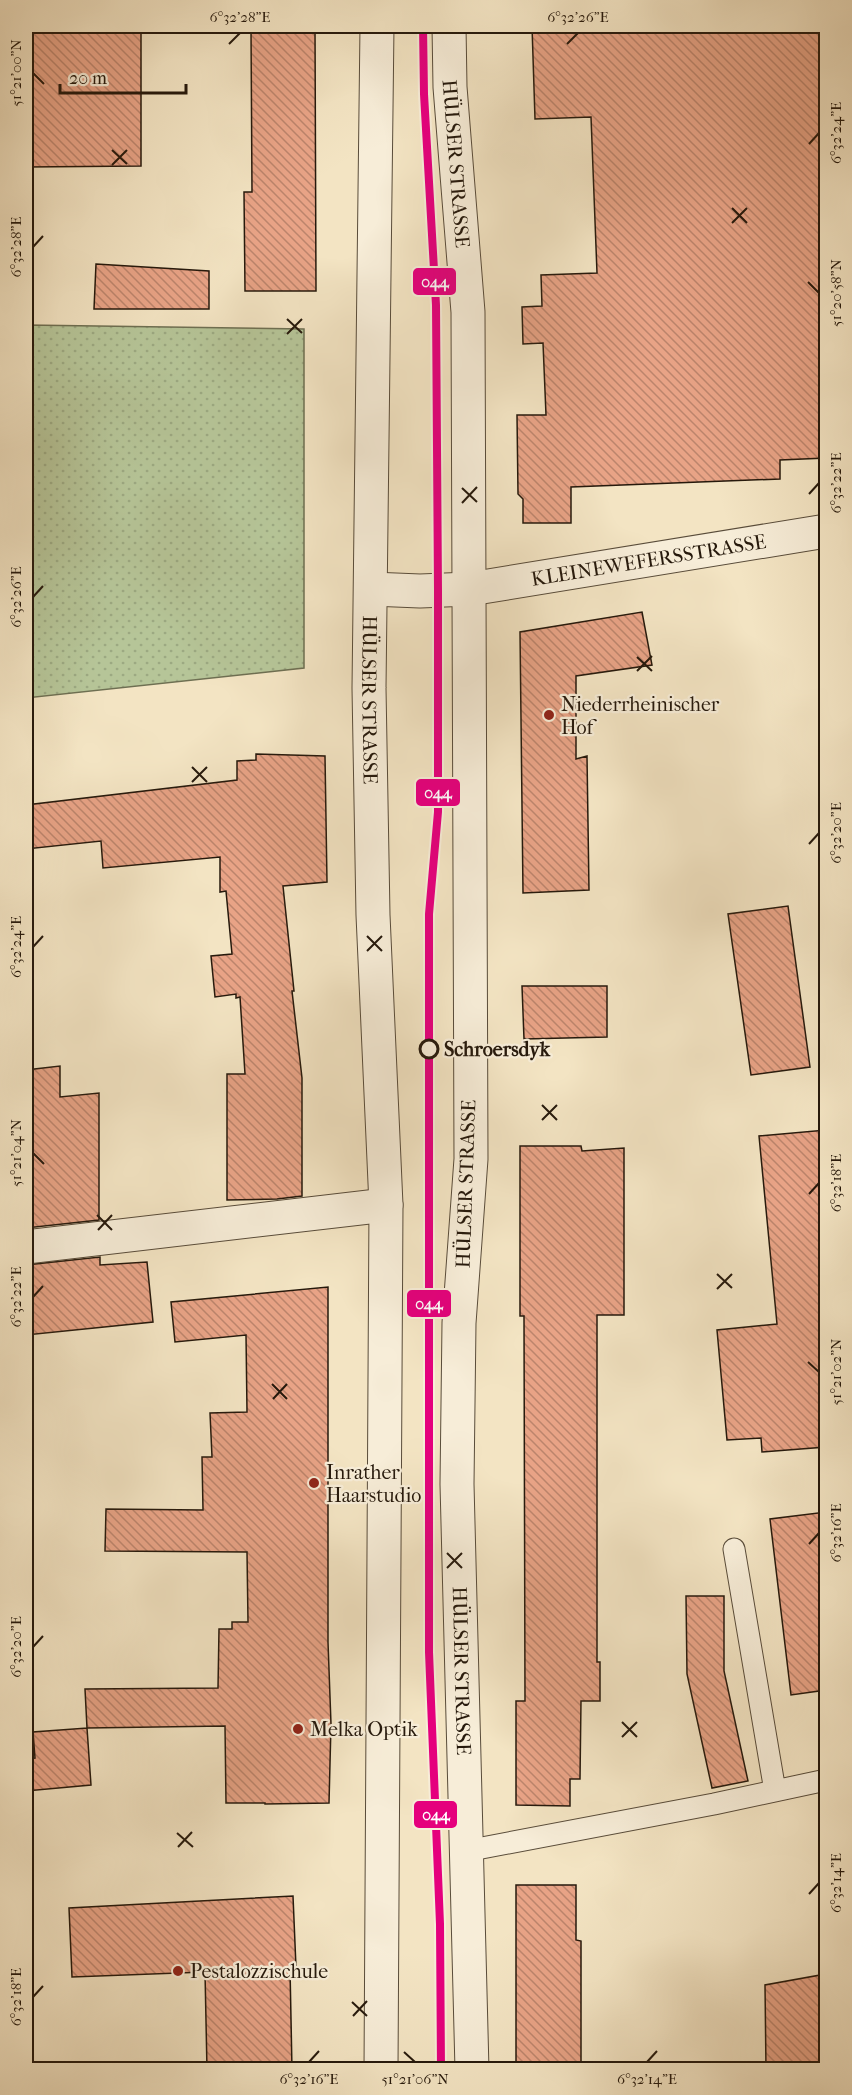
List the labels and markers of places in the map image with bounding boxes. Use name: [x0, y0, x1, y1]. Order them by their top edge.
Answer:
place label: Niederrheinischer Hof: [561, 693, 720, 739]
marker: Niederrheinischer Hof: [542, 708, 556, 722]
place label: Schroersdyk: [444, 1038, 551, 1061]
marker: Schroersdyk: [419, 1039, 439, 1059]
place label: Inrather Haarstudio: [326, 1461, 421, 1507]
marker: Inrather Haarstudio: [307, 1476, 321, 1490]
place label: Melka Optik: [310, 1718, 418, 1741]
marker: Melka Optik: [291, 1722, 305, 1736]
place label: Pestalozzischule: [190, 1960, 328, 1983]
marker: Pestalozzischule: [171, 1964, 185, 1978]

